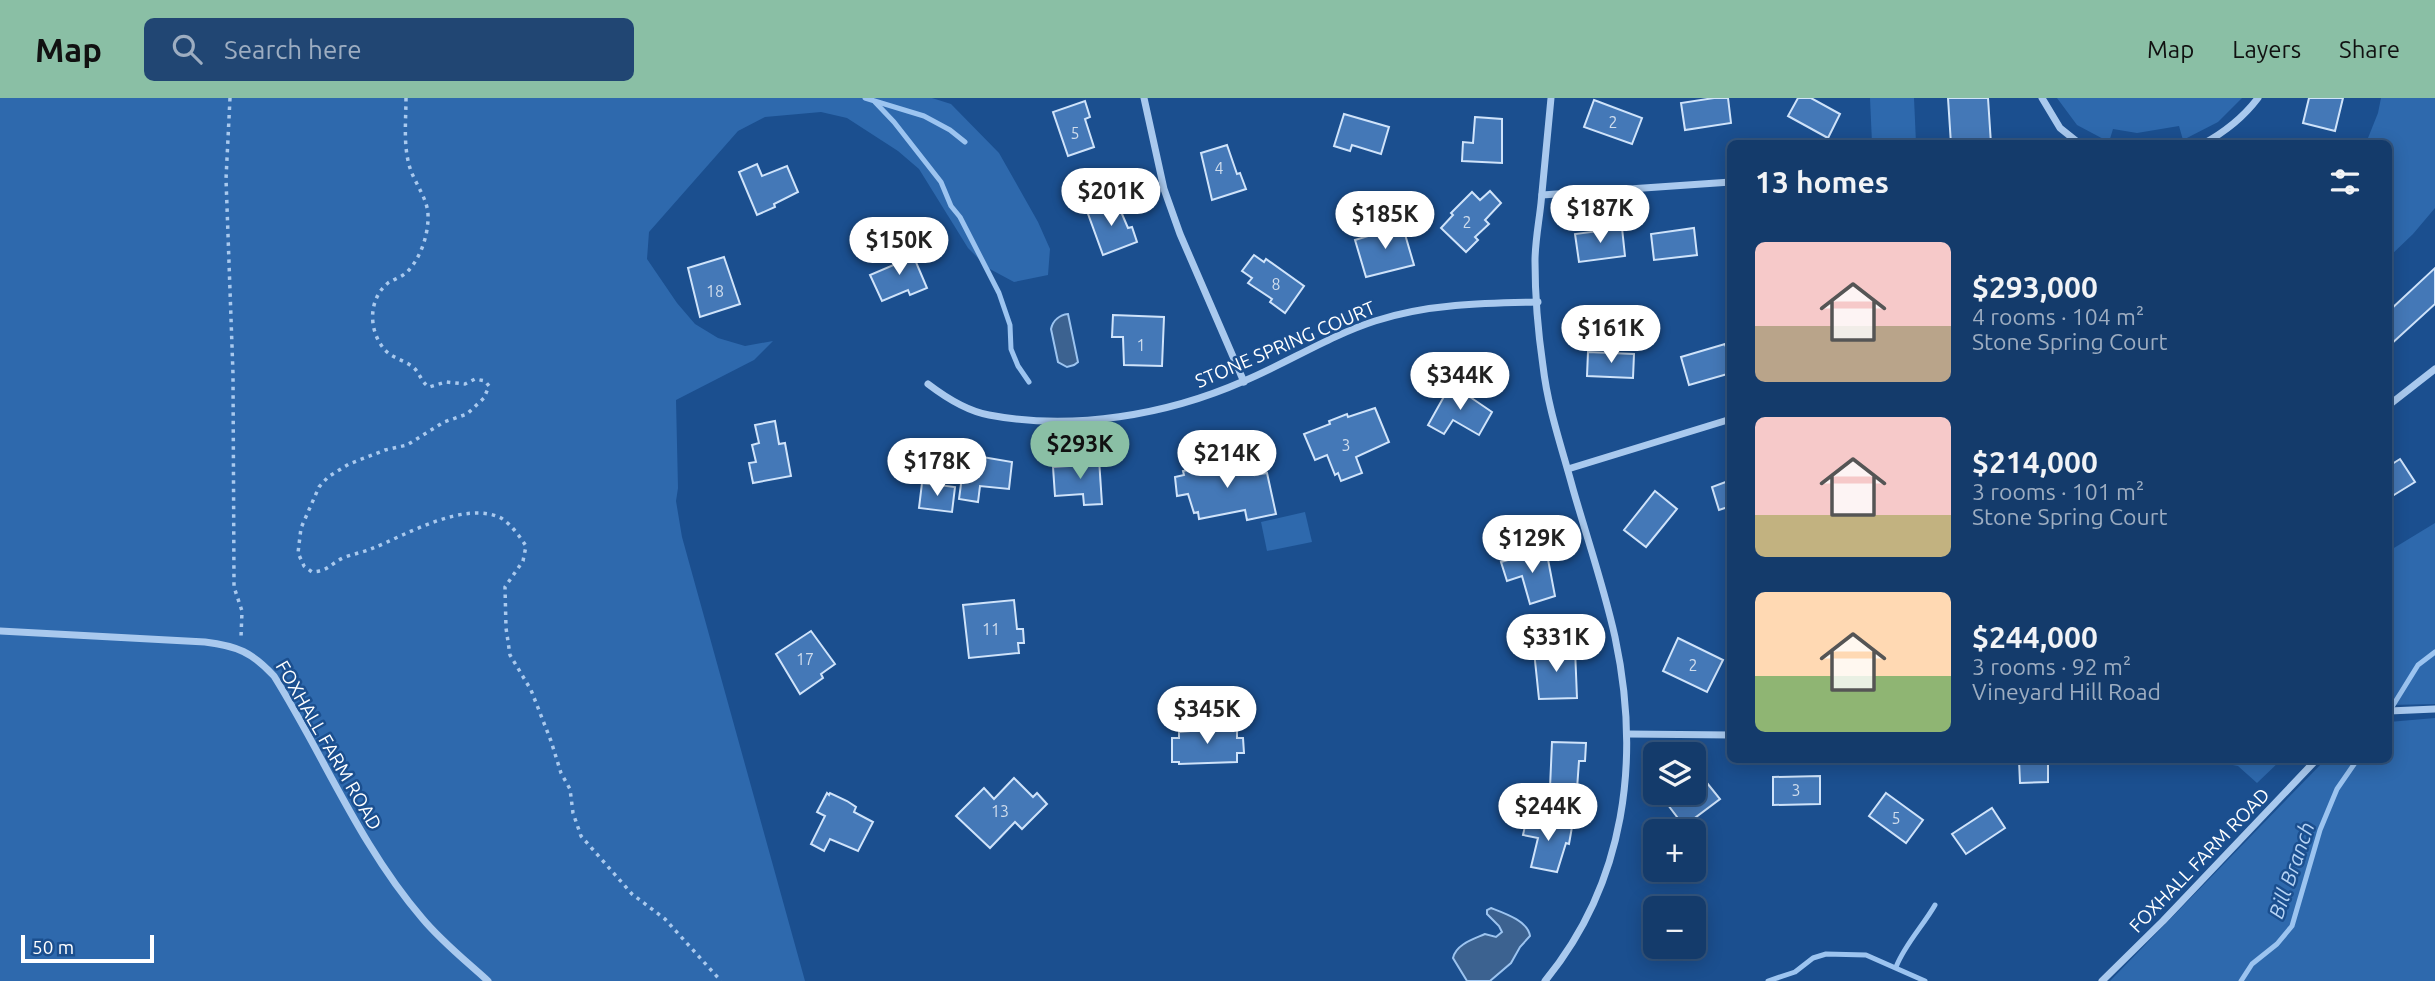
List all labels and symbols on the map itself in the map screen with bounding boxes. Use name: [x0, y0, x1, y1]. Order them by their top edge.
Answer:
house number: 2: [1608, 113, 1618, 131]
house number: 5: [1070, 124, 1080, 142]
house number: 4: [1214, 159, 1224, 177]
pin: $201K: [1062, 169, 1160, 228]
pin: $187K: [1551, 186, 1649, 245]
pin: $185K: [1336, 192, 1434, 251]
house number: 2: [1462, 213, 1472, 231]
pin: $150K: [850, 218, 948, 277]
house number: 8: [1271, 275, 1281, 293]
house number: 18: [706, 282, 724, 300]
street label: STONE SPRING COURT: [1192, 296, 1379, 392]
pin: $161K: [1562, 306, 1660, 365]
house number: 1: [1136, 336, 1146, 354]
pin: $344K: [1411, 352, 1509, 412]
pin: $293K: [1031, 422, 1129, 481]
pin: $214K: [1178, 430, 1276, 490]
house number: 3: [1341, 436, 1351, 454]
pin: $178K: [888, 438, 986, 498]
pin: $129K: [1483, 516, 1581, 575]
pin: $331K: [1507, 614, 1605, 674]
house number: 11: [982, 620, 1000, 638]
house number: 17: [796, 650, 814, 668]
street label: FOXHALL FARM ROAD: [271, 656, 387, 834]
house number: 2: [1688, 656, 1698, 674]
pin: $345K: [1158, 686, 1256, 746]
house number: 3: [1791, 781, 1801, 799]
street label: FOXHALL FARM ROAD: [2124, 783, 2274, 937]
pin: $244K: [1499, 784, 1597, 843]
house number: 13: [991, 802, 1009, 820]
house number: 5: [1891, 809, 1901, 827]
water label: Bill Branch: [2263, 819, 2319, 921]
scale bar: [21, 932, 154, 964]

